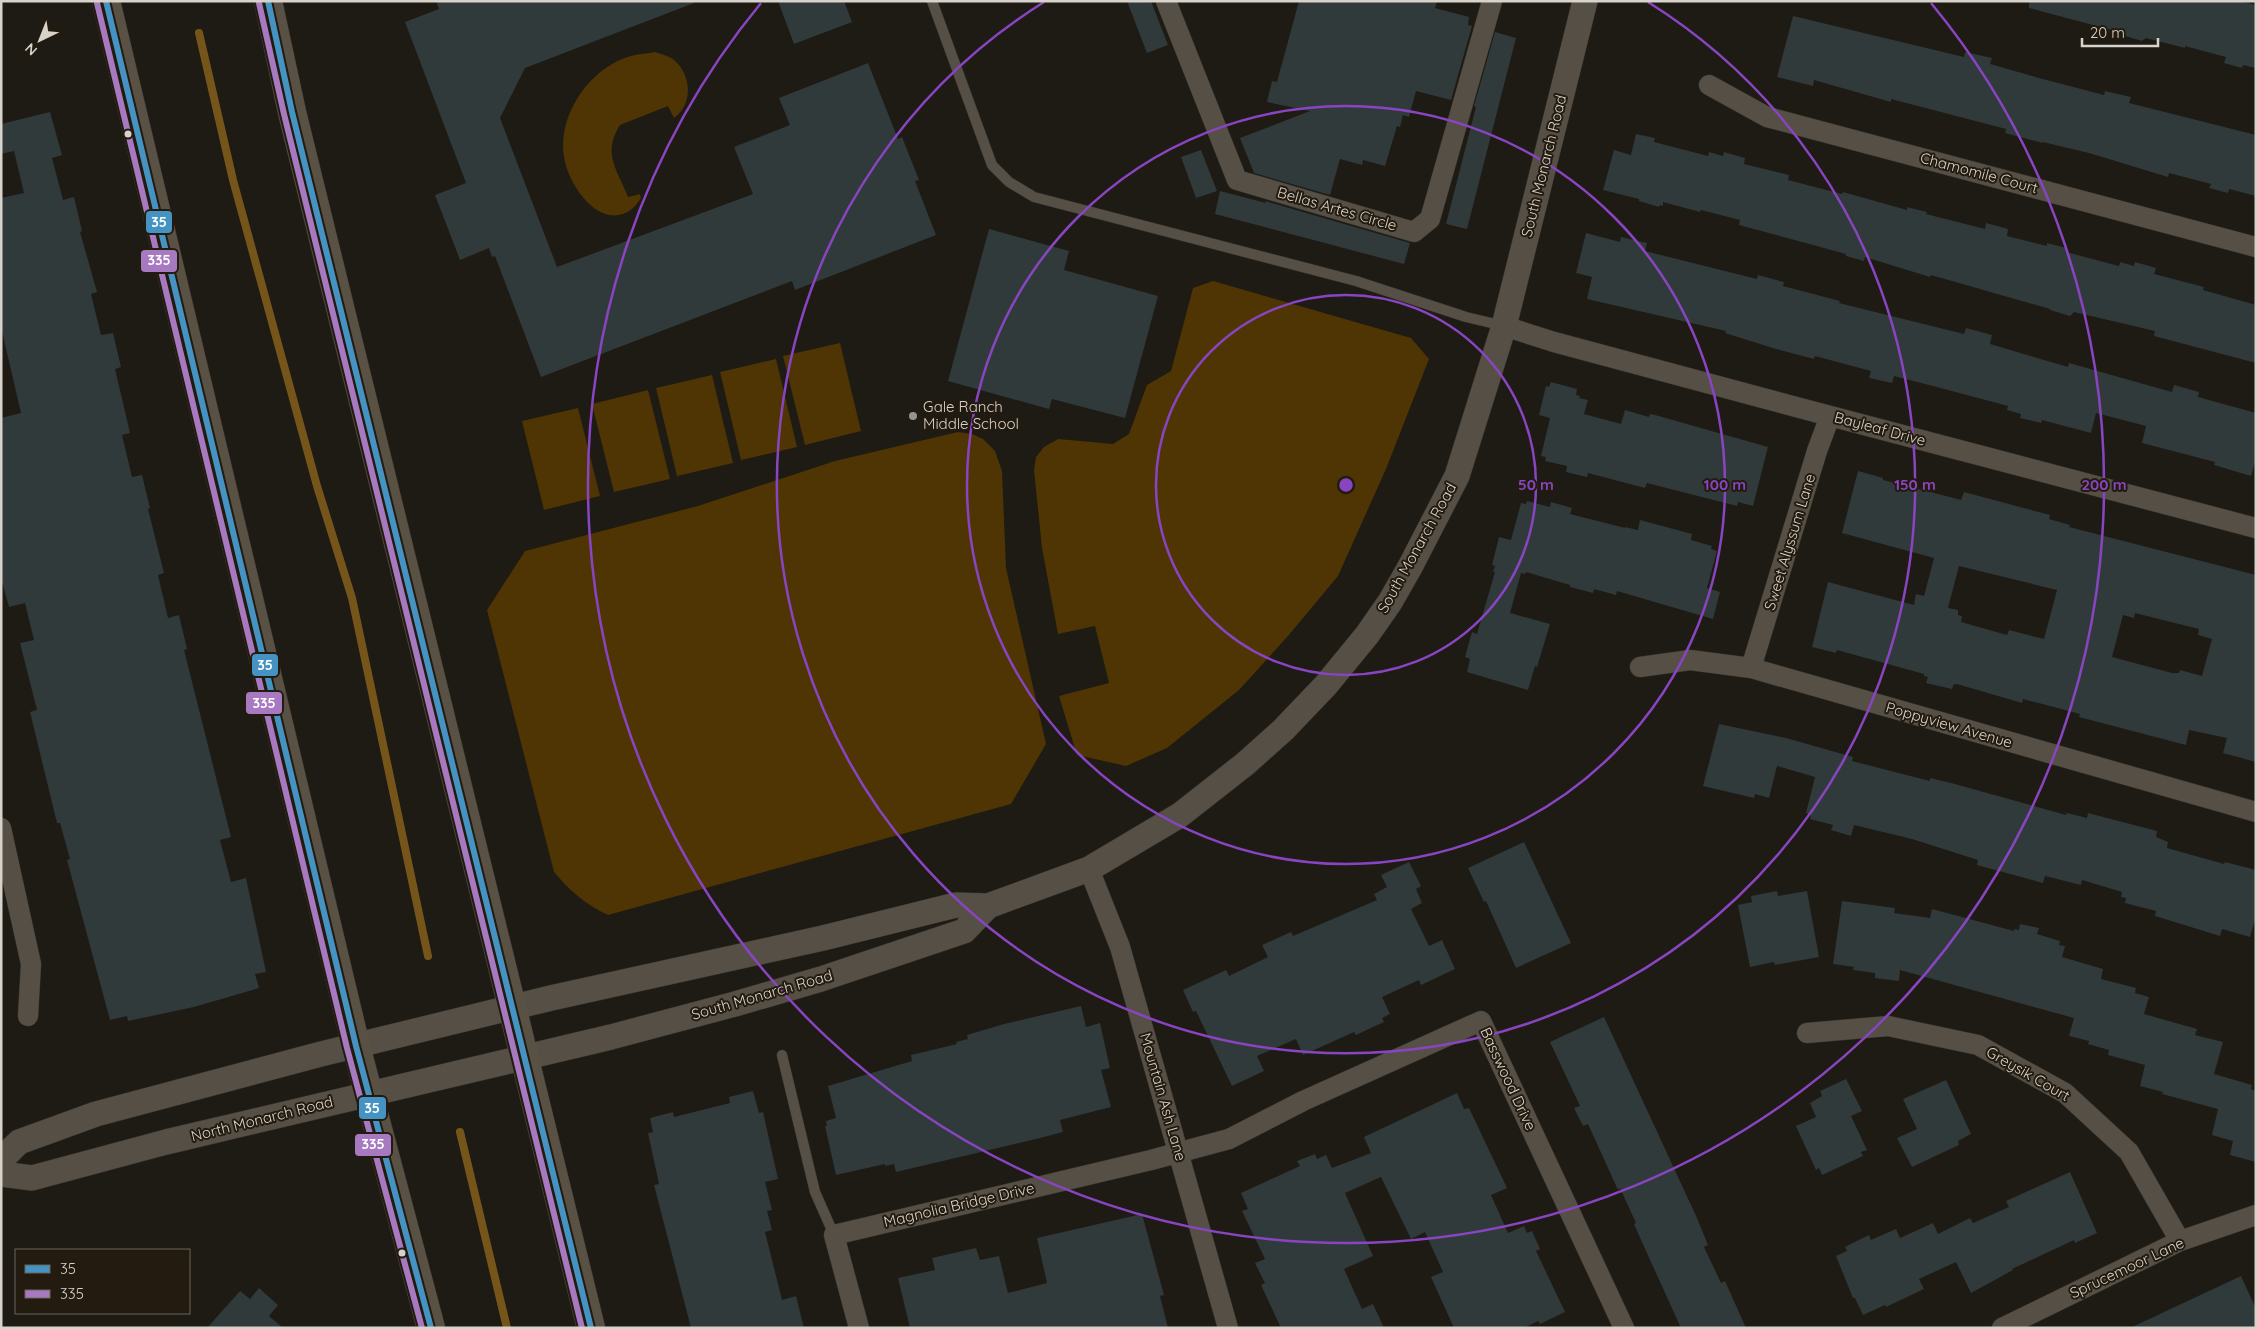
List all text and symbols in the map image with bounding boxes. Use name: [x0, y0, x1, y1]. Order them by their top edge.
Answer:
north arrow: [15, 15, 65, 65]
scale bar: [2082, 15, 2158, 47]
text: 20 m: [2090, 23, 2125, 42]
text: N: [21, 39, 41, 60]
street label: South Monarch Road: [1517, 93, 1570, 239]
unlabelled marker: [123, 129, 133, 139]
street label: Chamomile Court: [1918, 148, 2040, 197]
street label: Bellas Artes Circle: [1275, 182, 1399, 235]
line badge: 35: [145, 210, 173, 234]
text: 35: [151, 213, 167, 231]
line badge: 335: [140, 249, 178, 273]
text: 335: [147, 251, 171, 269]
place label: Gale Ranch Middle School: [923, 397, 1019, 433]
street label: Bayleaf Drive: [1832, 407, 1928, 450]
marker: Gale Ranch Middle School: [907, 410, 919, 422]
street label: Sweet Alyssum Lane: [1760, 471, 1819, 612]
text: 50 m: [1518, 475, 1554, 494]
text: 100 m: [1704, 475, 1746, 494]
text: 150 m: [1894, 475, 1936, 494]
text: 200 m: [2082, 475, 2127, 494]
centre of rings: [1337, 476, 1355, 494]
street label: South Monarch Road: [1373, 479, 1460, 616]
line badge: 35: [251, 653, 279, 677]
text: 35: [257, 656, 273, 674]
line badge: 335: [245, 691, 283, 715]
text: 335: [252, 694, 276, 712]
street label: Poppyview Avenue: [1884, 697, 2015, 752]
street label: South Monarch Road: [689, 965, 835, 1024]
street label: Basswood Drive: [1476, 1024, 1541, 1133]
street label: Mountain Ash Lane: [1136, 1031, 1191, 1163]
street label: Greysik Court: [1983, 1042, 2073, 1105]
street label: North Monarch Road: [189, 1092, 335, 1145]
line badge: 35: [358, 1096, 387, 1120]
text: 35: [364, 1099, 380, 1117]
line badge: 335: [354, 1133, 392, 1157]
text: 335: [361, 1135, 385, 1153]
street label: Magnolia Bridge Drive: [882, 1178, 1036, 1231]
street label: Sprucemoor Lane: [2067, 1233, 2187, 1302]
unlabelled marker: [397, 1248, 407, 1258]
legend: [15, 1249, 190, 1314]
text: 35: [60, 1259, 76, 1278]
text: 335: [60, 1284, 84, 1303]

